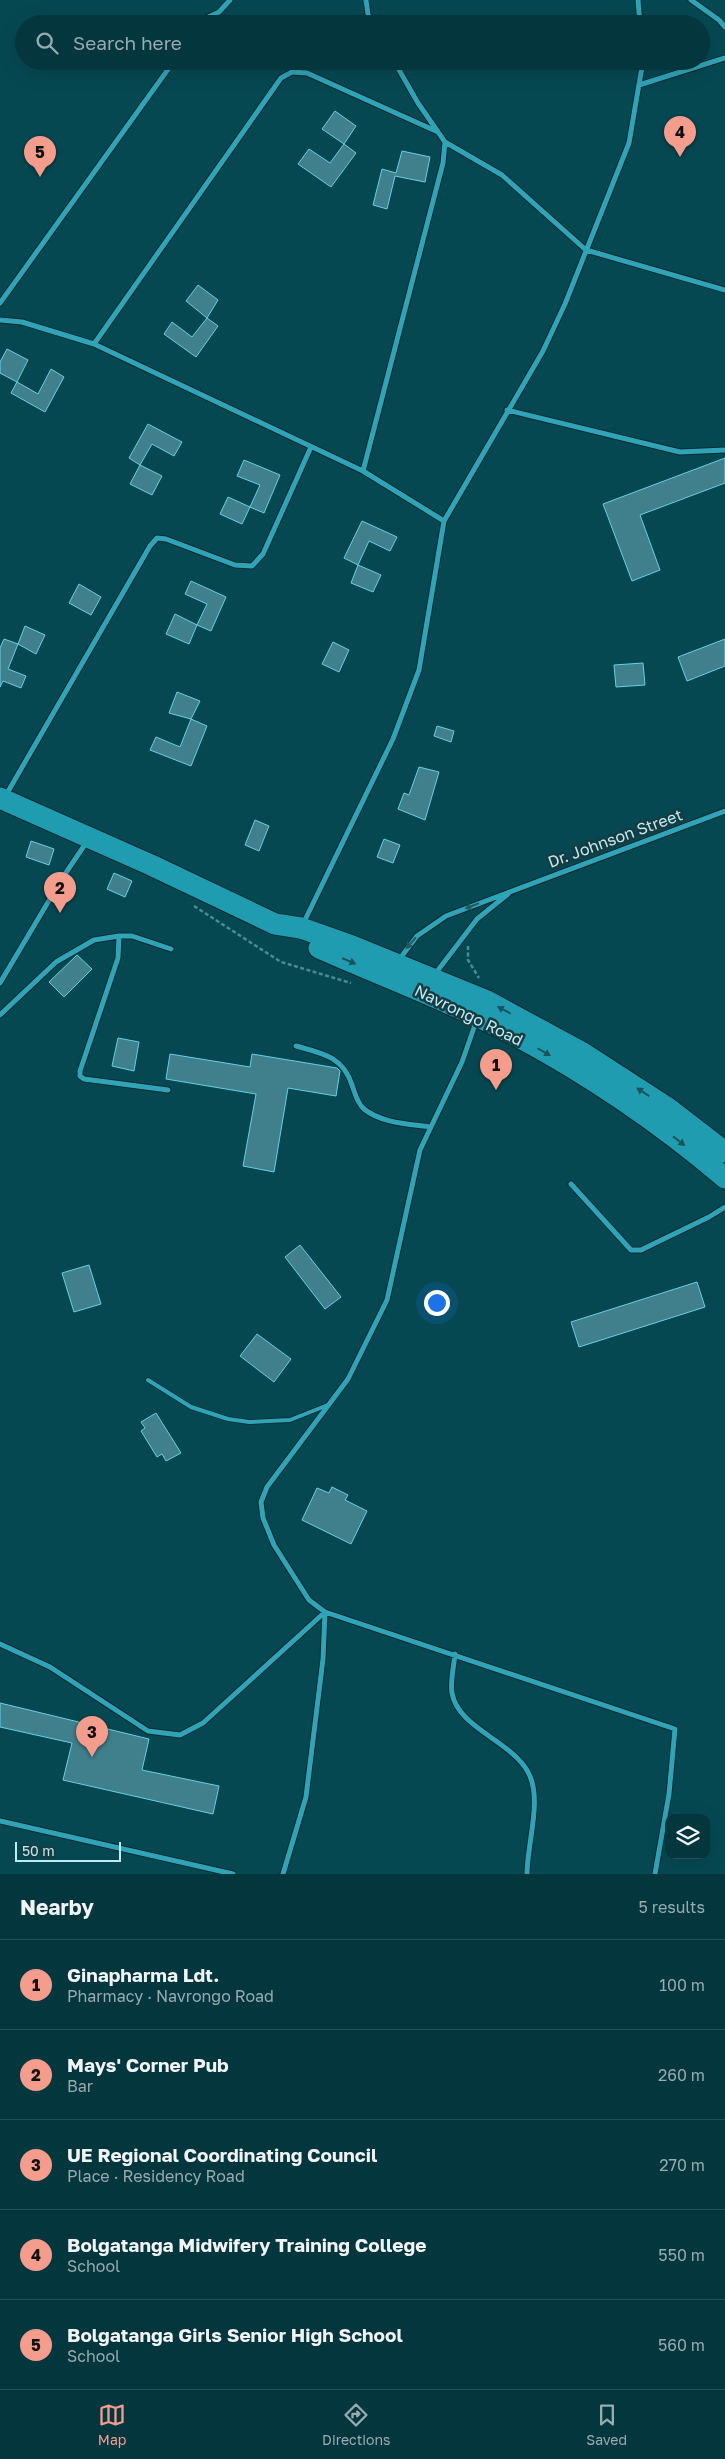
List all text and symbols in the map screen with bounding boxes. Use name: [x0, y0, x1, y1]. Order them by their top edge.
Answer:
search box: [15, 15, 710, 70]
icon: search: [33, 29, 61, 57]
text: Search here: [73, 31, 182, 54]
pin: 4: [664, 116, 696, 157]
pin: 5: [24, 136, 56, 177]
street label: Dr. Johnson Street: [545, 804, 685, 872]
pin: 2: [44, 872, 76, 913]
one-way arrow: [464, 903, 479, 911]
one-way arrow: [405, 936, 416, 949]
one-way arrow: [342, 958, 356, 966]
street label: Navrongo Road: [412, 980, 526, 1050]
one-way arrow: [496, 1006, 511, 1014]
one-way arrow: [536, 1048, 551, 1056]
pin: 1: [480, 1049, 512, 1090]
one-way arrow: [637, 1087, 650, 1097]
one-way arrow: [672, 1136, 685, 1147]
your location: [424, 1290, 450, 1316]
pin: 3: [76, 1716, 108, 1757]
map controls: [665, 1814, 710, 1859]
button: layers: [665, 1814, 710, 1859]
scale bar: [15, 1839, 121, 1862]
text: 50 m: [22, 1842, 55, 1859]
text: Nearby: [20, 1894, 94, 1920]
text: 5 results: [639, 1897, 705, 1917]
text: Ginapharma Ldt.: [67, 1963, 219, 1986]
text: 1: [32, 1975, 40, 1995]
text: 100 m: [659, 1975, 705, 1995]
text: Pharmacy · Navrongo Road: [67, 1986, 274, 2006]
text: Mays' Corner Pub: [67, 2053, 229, 2076]
text: 2: [31, 2065, 41, 2085]
text: 260 m: [658, 2065, 705, 2085]
text: Bar: [67, 2076, 93, 2096]
text: UE Regional Coordinating Council: [67, 2143, 377, 2166]
text: 3: [31, 2155, 41, 2175]
text: 270 m: [659, 2155, 705, 2175]
text: Place · Residency Road: [67, 2166, 245, 2186]
text: Bolgatanga Midwifery Training College: [67, 2233, 426, 2256]
text: 4: [31, 2245, 41, 2265]
text: 550 m: [658, 2245, 705, 2265]
text: School: [67, 2256, 120, 2276]
text: Bolgatanga Girls Senior High School: [67, 2323, 403, 2346]
text: 5: [31, 2335, 41, 2355]
text: 560 m: [658, 2335, 705, 2355]
text: School: [67, 2346, 120, 2366]
tab: Map: [98, 2401, 126, 2448]
tab: Directions: [322, 2401, 391, 2448]
tab: Saved: [586, 2401, 627, 2448]

